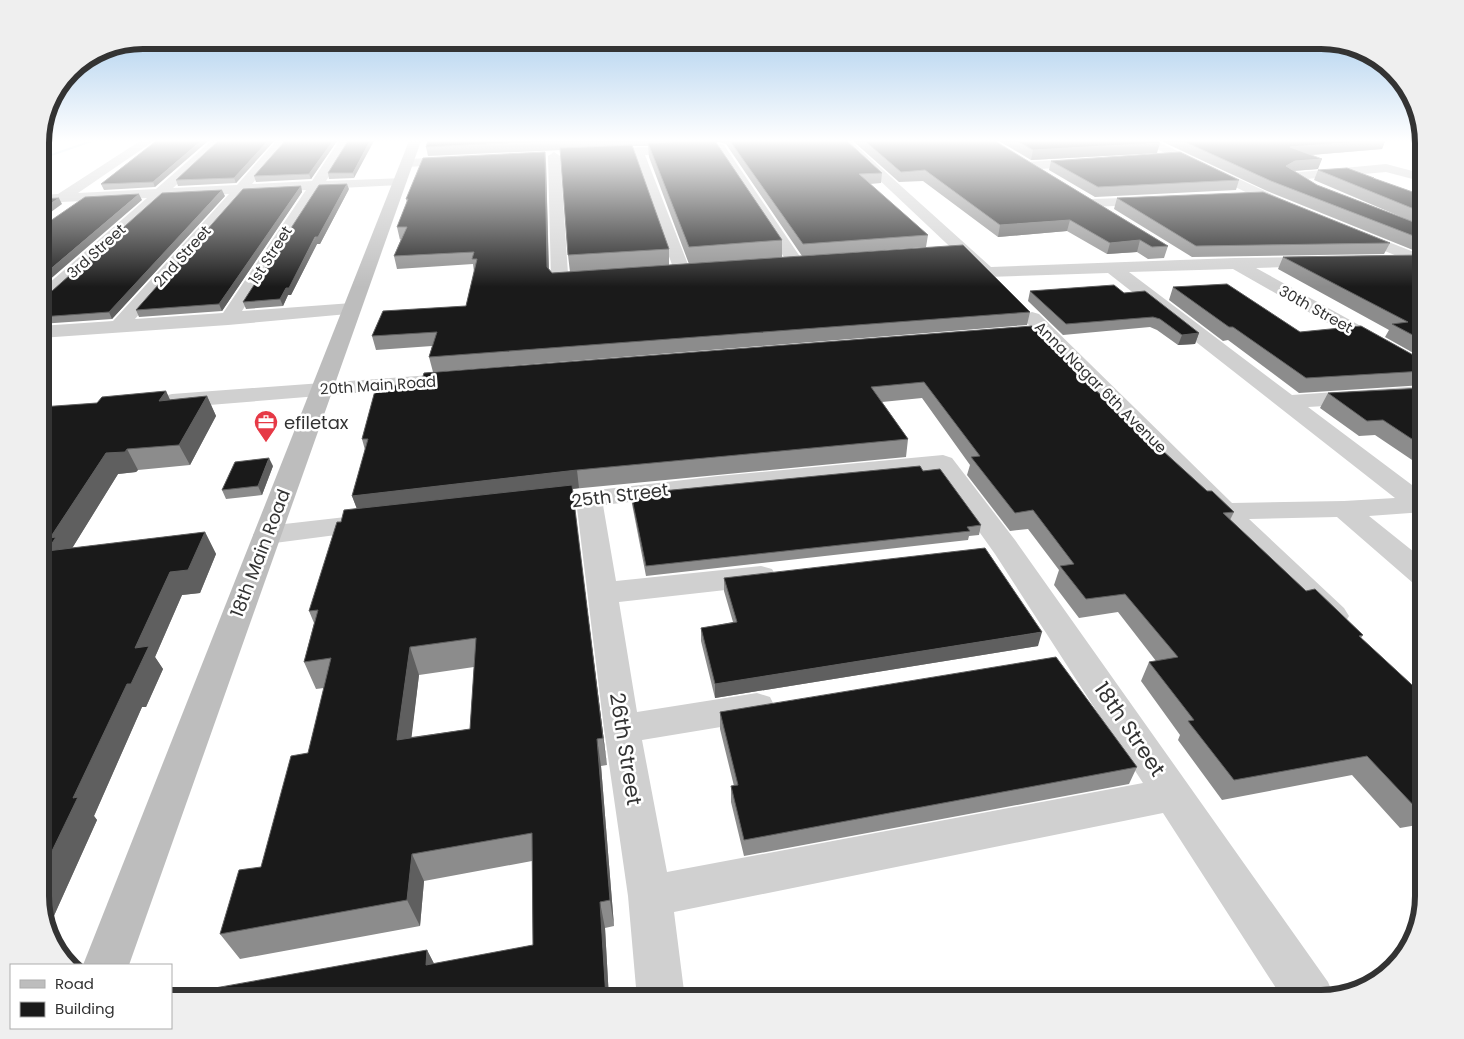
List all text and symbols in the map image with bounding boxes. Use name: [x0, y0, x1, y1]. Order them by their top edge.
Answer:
street label: 3rd Street: [62, 219, 130, 283]
street label: 2nd Street: [149, 221, 215, 291]
street label: 1st Street: [243, 222, 297, 288]
street label: 30th Street: [1275, 280, 1357, 338]
street label: Anna Nagar 6th Avenue: [1030, 316, 1172, 458]
street label: 20th Main Road: [319, 370, 437, 400]
office icon: efiletax: [253, 409, 279, 443]
place label: efiletax: [284, 410, 349, 435]
street label: 25th Street: [570, 477, 670, 513]
street label: 18th Main Road: [224, 485, 296, 621]
street label: 18th Street: [1088, 676, 1172, 782]
street label: 26th Street: [603, 691, 649, 807]
legend: [10, 964, 172, 1029]
text: Road: [55, 973, 94, 994]
text: Building: [55, 998, 115, 1019]

